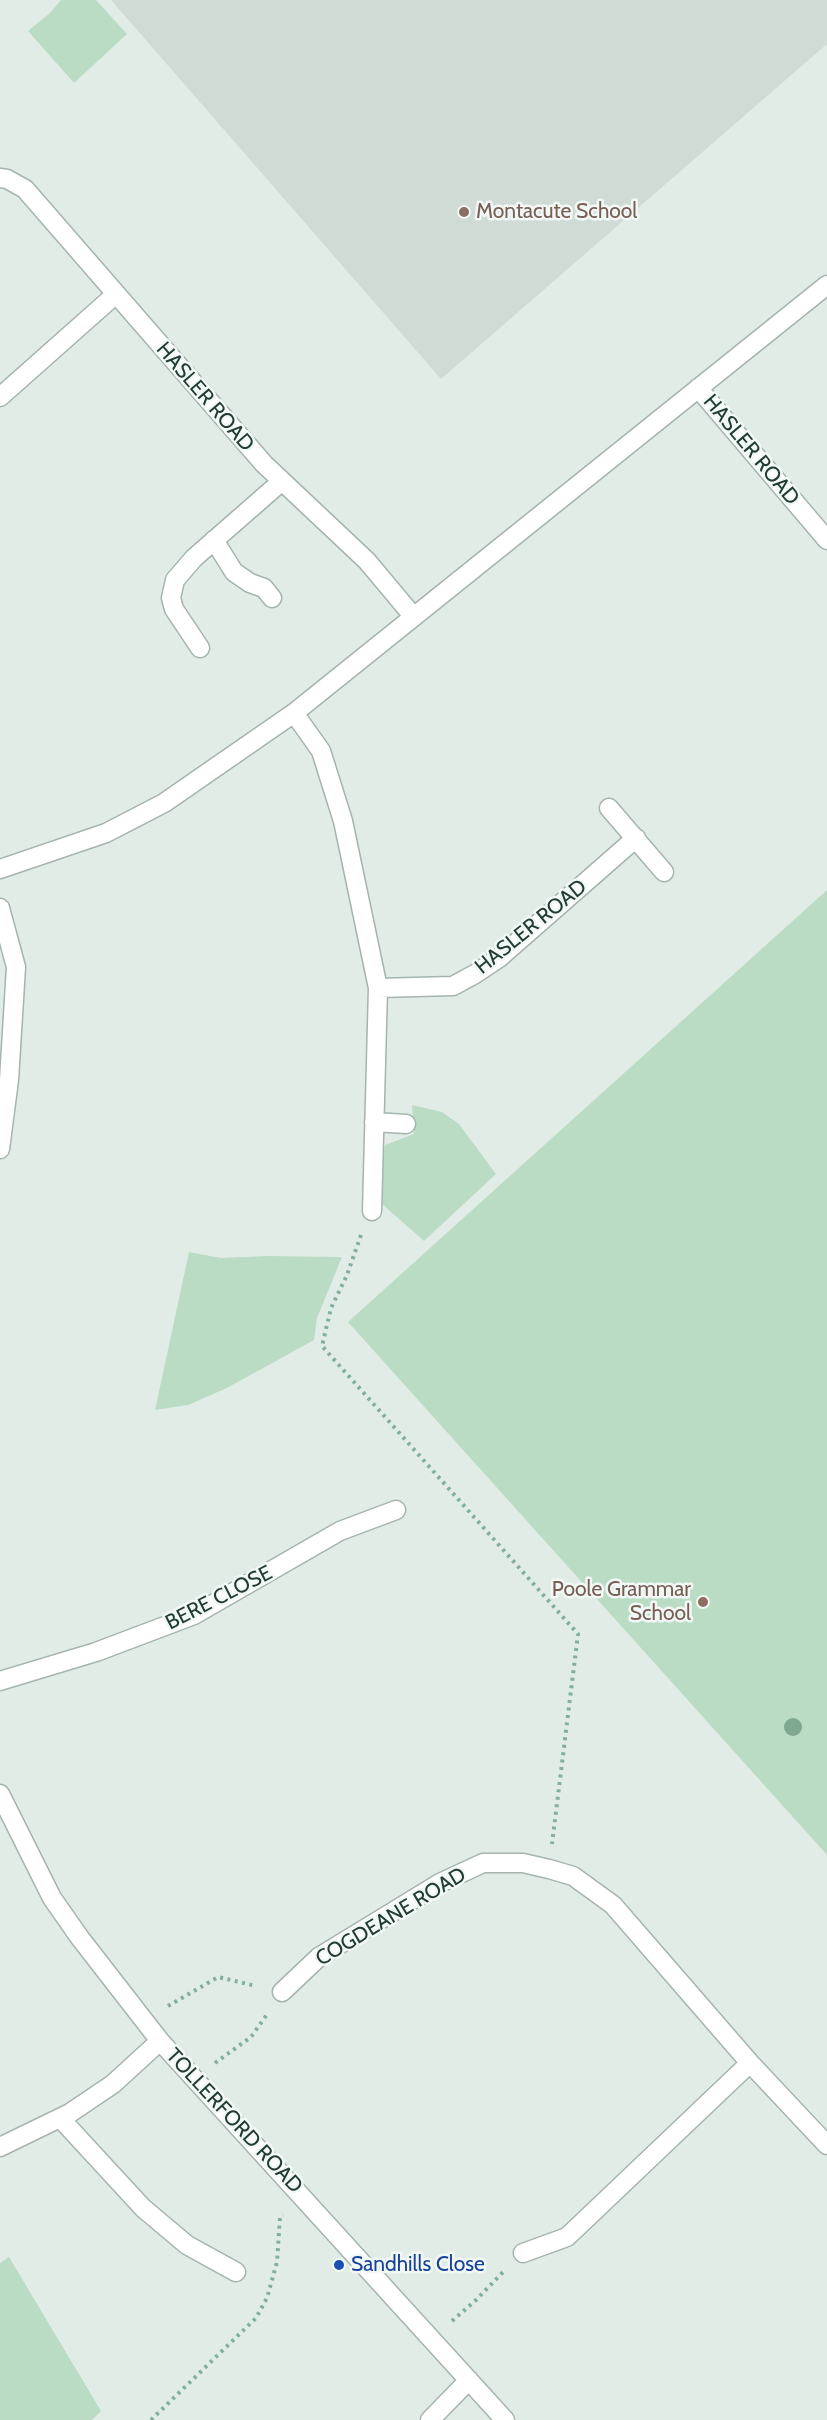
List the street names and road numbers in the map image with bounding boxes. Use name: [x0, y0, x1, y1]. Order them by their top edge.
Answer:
street label: HASLER ROAD: [151, 337, 259, 457]
street label: HASLER ROAD: [698, 390, 804, 510]
street label: HASLER ROAD: [470, 874, 592, 980]
street label: BERE CLOSE: [162, 1560, 276, 1636]
street label: COGDEANE ROAD: [311, 1862, 471, 1972]
street label: TOLLERFORD ROAD: [160, 2043, 308, 2199]

